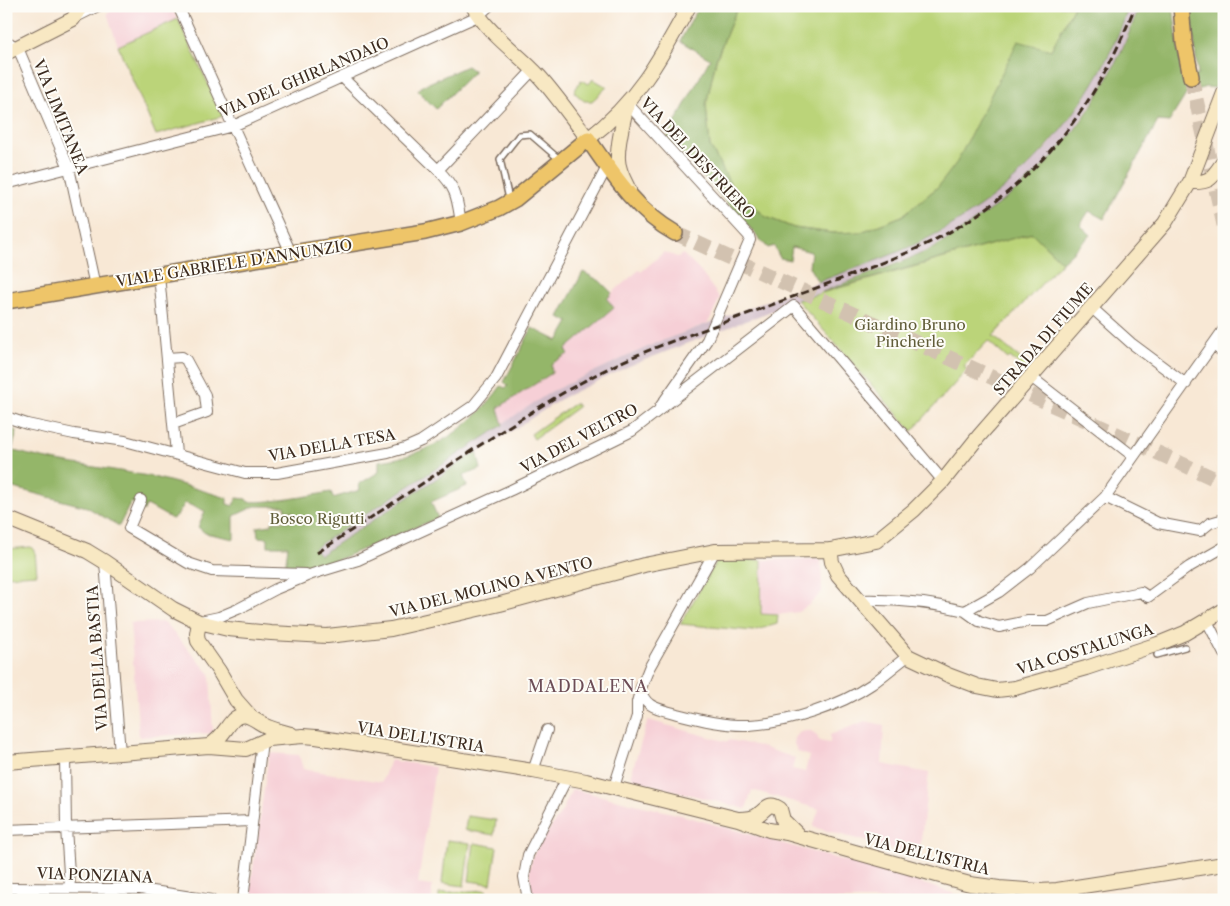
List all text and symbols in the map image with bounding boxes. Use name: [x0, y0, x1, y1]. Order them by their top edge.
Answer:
street label: VIA DEL GHIRLANDAIO: [215, 33, 392, 122]
street label: VIA LIMITANEA: [29, 56, 93, 178]
street label: VIA DEL DESTRIERO: [636, 92, 759, 223]
street label: VIALE GABRIELE D'ANNUNZIO: [114, 235, 353, 291]
street label: STRADA DI FIUME: [989, 279, 1097, 399]
park label: Giardino Bruno Pincherle: [854, 315, 966, 351]
street label: VIA DEL VELTRO: [516, 399, 641, 477]
street label: VIA DELLA TESA: [266, 424, 398, 466]
park label: Bosco Rigutti: [269, 509, 365, 528]
street label: VIA DEL MOLINO A VENTO: [386, 553, 595, 622]
street label: VIA DELLA BASTIA: [82, 584, 112, 732]
street label: VIA COSTALUNGA: [1013, 619, 1156, 679]
district label: MADDALENA: [528, 676, 648, 696]
street label: VIA DELL'ISTRIA: [355, 717, 487, 757]
street label: VIA DELL'ISTRIA: [861, 829, 993, 879]
street label: VIA PONZIANA: [36, 863, 154, 887]

